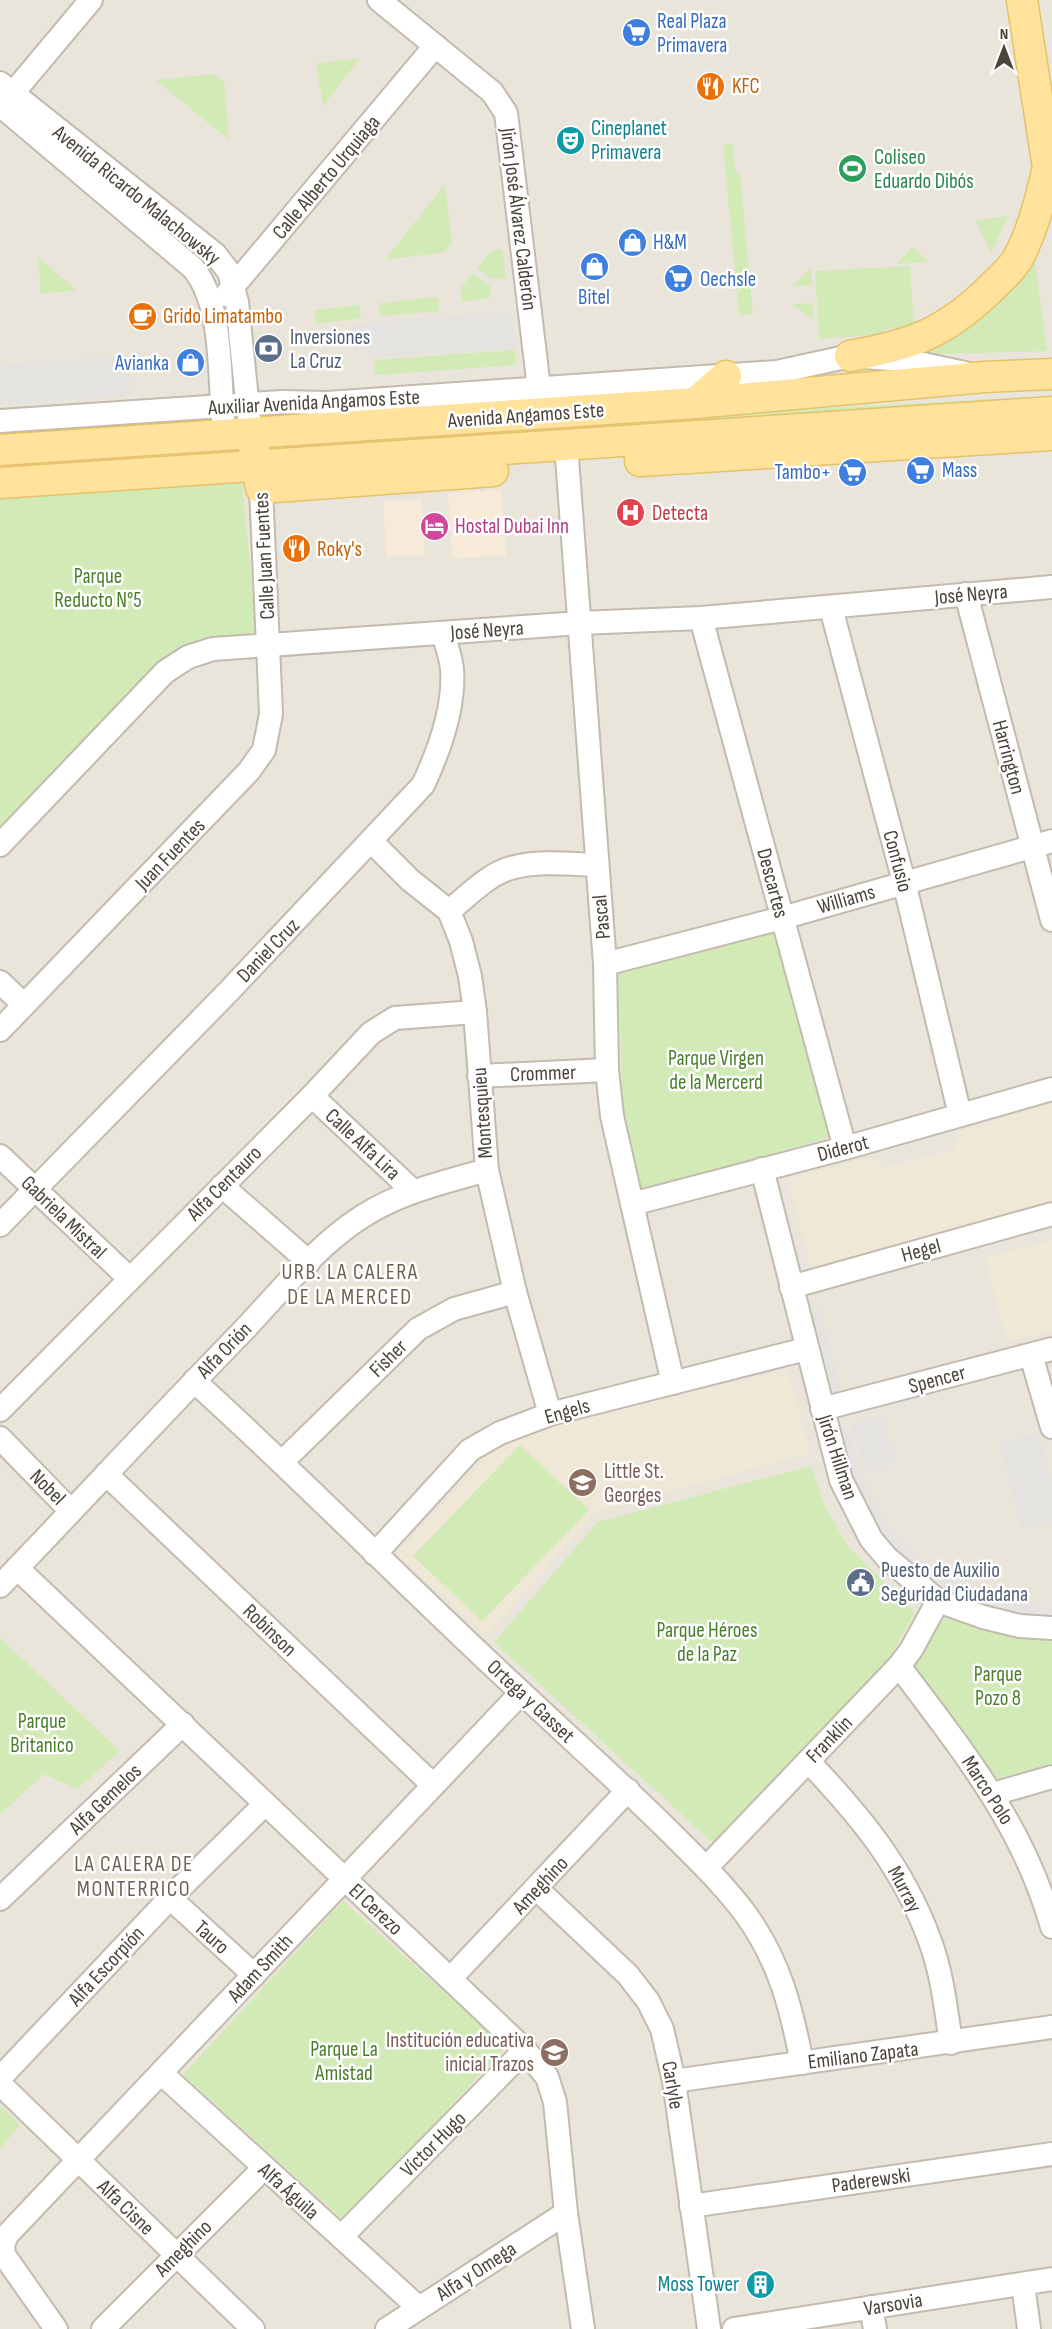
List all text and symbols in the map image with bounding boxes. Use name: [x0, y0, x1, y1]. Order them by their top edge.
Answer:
place label: Real Plaza Primavera: [657, 9, 727, 58]
supermarket icon: Real Plaza Primavera: [620, 17, 652, 49]
north arrow: [974, 18, 1034, 78]
text: N: [1000, 25, 1008, 44]
restaurant icon: KFC: [695, 70, 727, 102]
place label: KFC: [732, 74, 760, 99]
street label: Calle Alberto Urquiaga: [267, 110, 386, 244]
place label: Cineplanet Primavera: [591, 116, 667, 165]
street label: Avenida Ricardo Malachowsky: [47, 119, 226, 271]
theatre icon: Cineplanet Primavera: [554, 124, 586, 156]
street label: Jirón José Álvarez Calderón: [495, 125, 542, 312]
place label: Coliseo Eduardo Dibós: [874, 145, 974, 194]
sports icon: Coliseo Eduardo Dibós: [837, 153, 869, 185]
shop icon: H&M: [616, 226, 648, 258]
place label: H&M: [653, 230, 687, 255]
shop icon: Bitel: [578, 250, 610, 282]
supermarket icon: Oechsle: [663, 263, 695, 295]
place label: Oechsle: [700, 267, 756, 292]
place label: Bitel: [578, 285, 610, 310]
cafe icon: Grido Limatambo: [126, 300, 158, 332]
place label: Grido Limatambo: [163, 304, 283, 329]
place label: Inversiones La Cruz: [290, 325, 370, 374]
bank icon: Inversiones La Cruz: [253, 333, 285, 365]
shop icon: Avianka: [174, 347, 206, 379]
place label: Avianka: [114, 351, 169, 376]
street label: Auxiliar Avenida Angamos Este: [207, 384, 421, 421]
street label: Avenida Angamos Este: [446, 398, 605, 434]
supermarket icon: Mass: [905, 454, 937, 486]
supermarket icon: Tambo+: [836, 456, 868, 488]
place label: Mass: [942, 458, 977, 483]
place label: Tambo+: [775, 460, 831, 485]
street label: Calle Juan Fuentes: [249, 492, 280, 620]
hospital icon: Detecta: [615, 497, 647, 529]
place label: Detecta: [652, 501, 708, 526]
hotel icon: Hostal Dubai Inn: [418, 510, 450, 542]
place label: Hostal Dubai Inn: [455, 514, 569, 539]
restaurant icon: Roky's: [280, 533, 312, 565]
place label: Roky's: [317, 537, 362, 562]
park label: Parque Reducto N°5: [54, 564, 142, 613]
street label: José Neyra: [932, 579, 1009, 610]
street label: José Neyra: [449, 615, 524, 646]
street label: Harrington: [987, 717, 1030, 797]
street label: Juan Fuentes: [129, 813, 211, 896]
street label: Confusio: [877, 828, 918, 895]
street label: Descartes: [751, 846, 794, 921]
street label: Williams: [814, 879, 878, 920]
street label: Pascal: [587, 894, 616, 940]
street label: Daniel Cruz: [232, 913, 305, 988]
park label: Parque Virgen de la Mercerd: [668, 1046, 764, 1095]
street label: Crommer: [510, 1060, 576, 1087]
street label: Montesquieu: [467, 1067, 498, 1159]
street label: Calle Alfa Lira: [320, 1103, 405, 1185]
street label: Diderot: [815, 1130, 872, 1167]
street label: Alfa Centauro: [181, 1141, 267, 1227]
street label: Gabriela Mistral: [16, 1171, 112, 1264]
street label: Hegel: [899, 1233, 944, 1268]
district label: URB. LA CALERA DE LA MERCED: [281, 1259, 419, 1311]
street label: Alfa Orión: [191, 1317, 257, 1384]
street label: Fisher: [364, 1334, 412, 1382]
street label: Spencer: [906, 1360, 968, 1399]
street label: Engels: [542, 1393, 593, 1430]
street label: Jirón Hillman: [812, 1411, 863, 1503]
place label: Little St. Georges: [604, 1459, 664, 1508]
street label: Nobel: [24, 1464, 71, 1511]
school or university icon: Little St. Georges: [567, 1467, 599, 1499]
place label: Puesto de Auxilio Seguridad Ciudadana: [881, 1558, 1028, 1607]
public building icon: Puesto de Auxilio Seguridad Ciudadana: [844, 1566, 876, 1598]
street label: Robinson: [238, 1599, 302, 1662]
park label: Parque Héroes de la Paz: [656, 1618, 758, 1667]
street label: Ortega y Gasset: [482, 1655, 580, 1748]
park label: Parque Pozo 8: [974, 1662, 1022, 1711]
park label: Parque Britanico: [10, 1709, 74, 1758]
street label: Franklin: [801, 1711, 858, 1768]
street label: Marco Polo: [956, 1751, 1019, 1829]
street label: Alfa Gemelos: [63, 1759, 147, 1841]
district label: LA CALERA DE MONTERRICO: [74, 1851, 194, 1903]
street label: Ameghino: [507, 1851, 573, 1920]
street label: Murray: [882, 1862, 927, 1917]
street label: El Cerezo: [344, 1878, 408, 1940]
street label: Tauro: [189, 1915, 234, 1960]
street label: Alfa Escorpión: [62, 1921, 150, 2012]
street label: Adam Smith: [222, 1929, 298, 2008]
place label: Institución educativa inicial Trazos: [386, 2028, 534, 2077]
school or university icon: Institución educativa inicial Trazos: [539, 2036, 571, 2068]
street label: Emiliano Zapata: [806, 2036, 920, 2075]
park label: Parque La Amistad: [310, 2037, 378, 2086]
street label: Carlyle: [656, 2059, 689, 2111]
street label: Víctor Hugo: [395, 2106, 471, 2182]
street label: Alfa Águila: [253, 2157, 324, 2225]
street label: Paderewski: [830, 2163, 912, 2198]
street label: Alfa Cisne: [91, 2174, 159, 2240]
street label: Ameghino: [149, 2215, 217, 2283]
street label: Alfa y Omega: [431, 2236, 521, 2307]
building icon: Moss Tower: [744, 2268, 776, 2300]
place label: Moss Tower: [658, 2272, 739, 2297]
street label: Varsovia: [862, 2288, 924, 2321]

